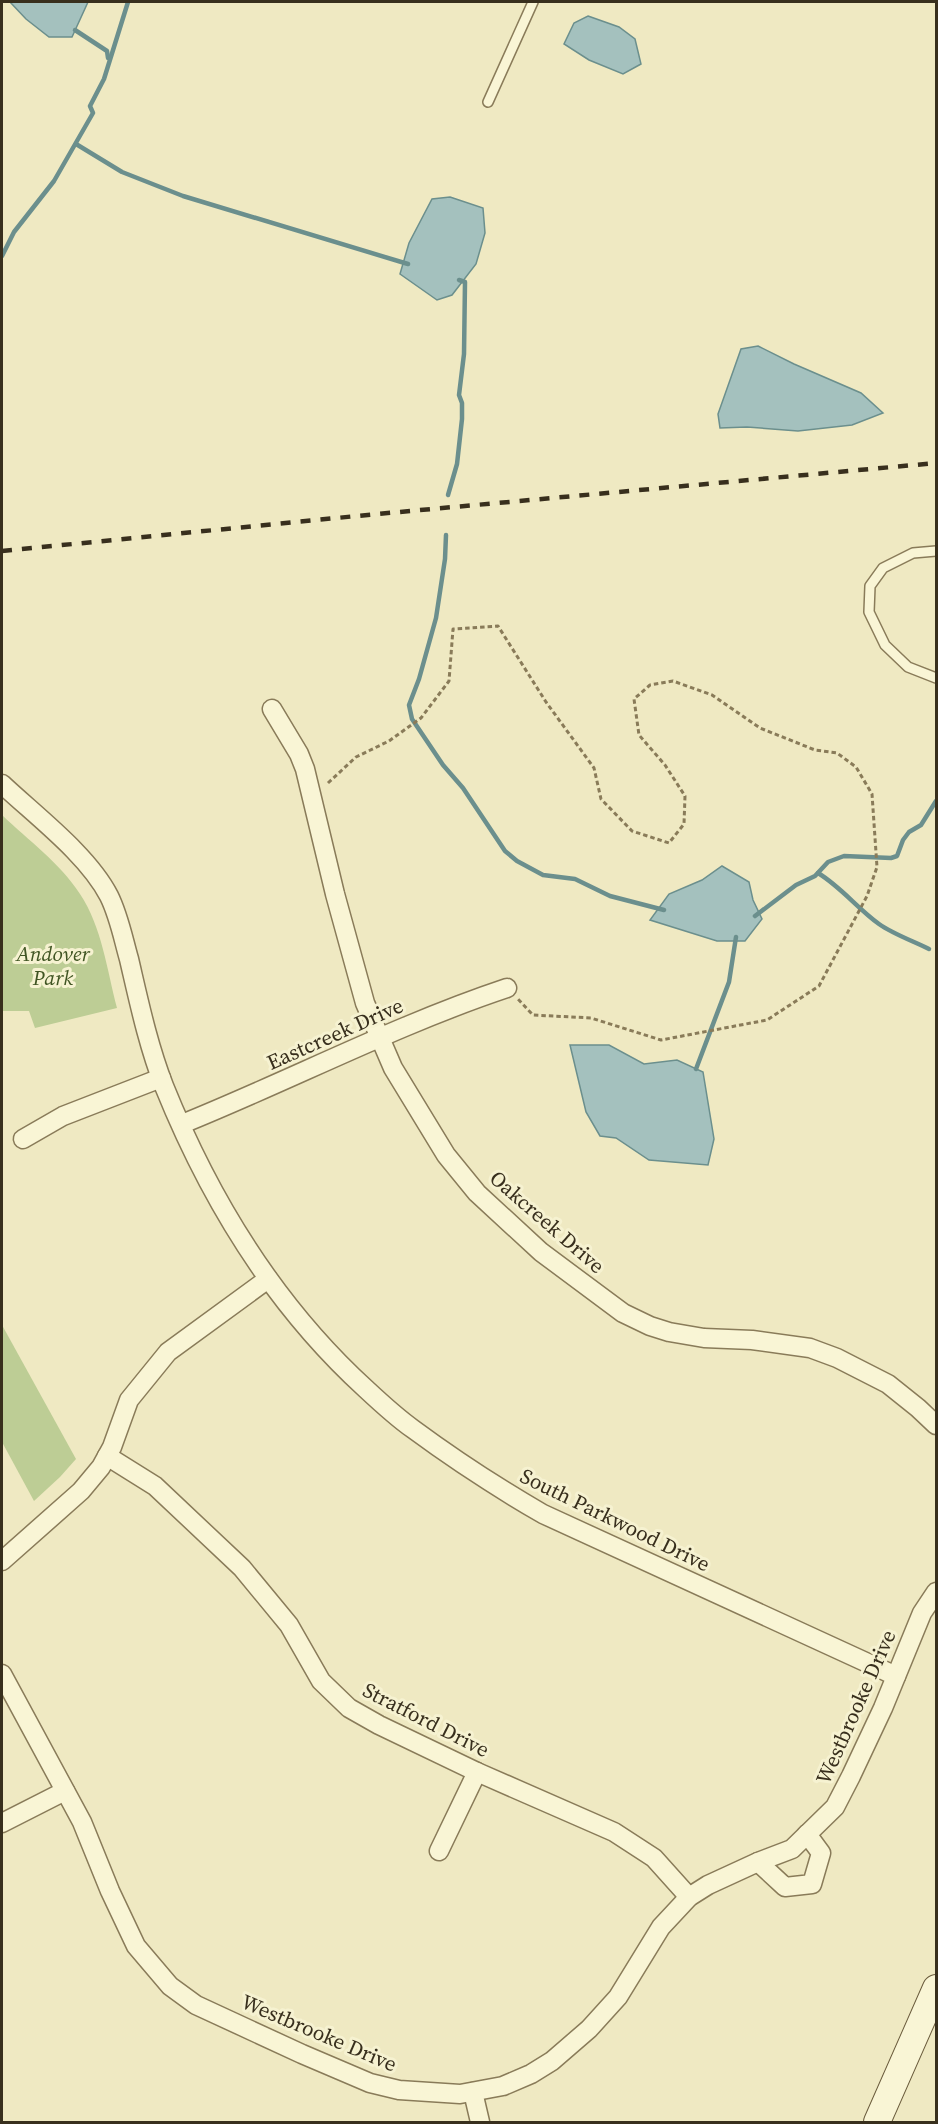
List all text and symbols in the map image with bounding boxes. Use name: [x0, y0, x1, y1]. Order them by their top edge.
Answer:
park label: Andover Park: [15, 939, 90, 992]
street label: Eastcreek Drive: [262, 991, 408, 1077]
street label: Oakcreek Drive: [484, 1164, 611, 1280]
street label: South Parkwood Drive: [515, 1461, 715, 1578]
street label: Westbrooke Drive: [808, 1625, 903, 1789]
street label: Stratford Drive: [358, 1675, 494, 1764]
street label: Westbrooke Drive: [237, 1987, 401, 2078]

